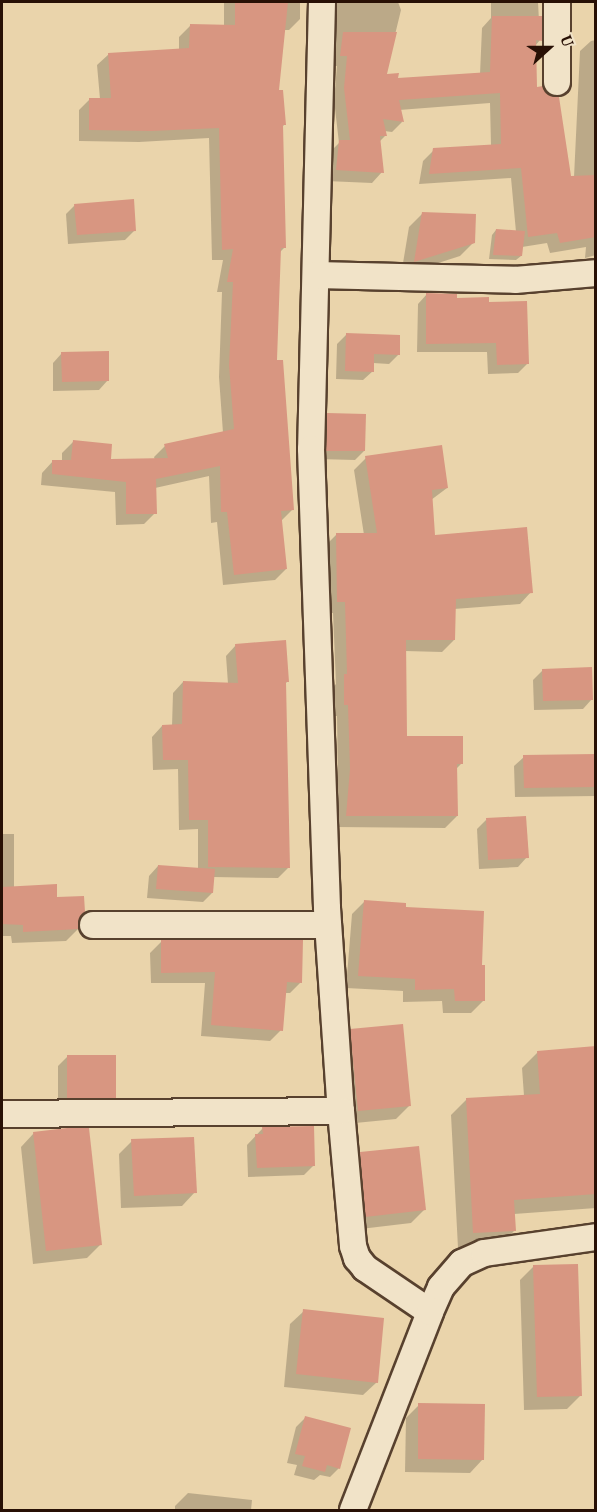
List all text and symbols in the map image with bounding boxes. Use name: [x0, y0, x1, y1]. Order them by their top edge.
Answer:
north arrow: [519, 18, 579, 78]
text: U: [554, 32, 578, 51]

